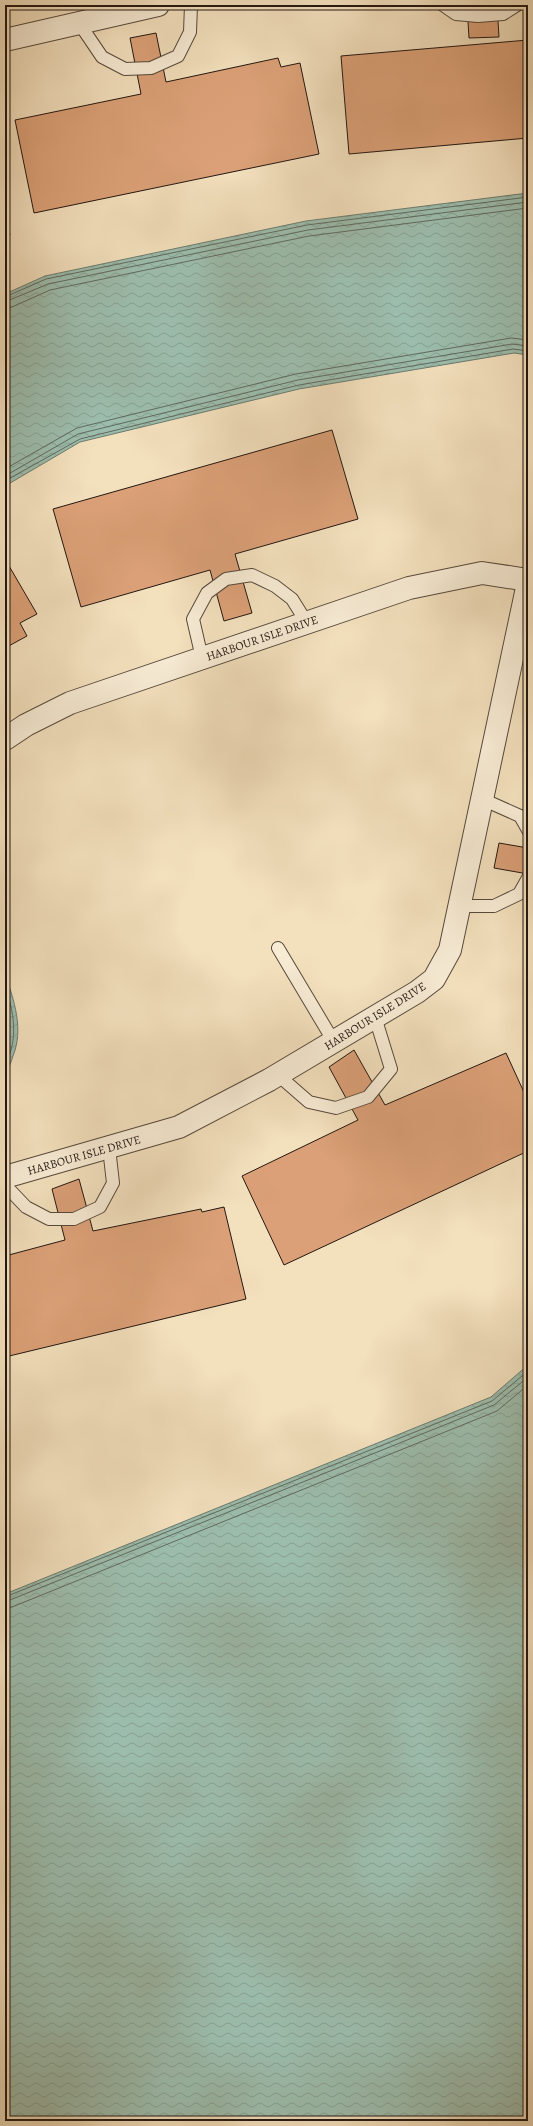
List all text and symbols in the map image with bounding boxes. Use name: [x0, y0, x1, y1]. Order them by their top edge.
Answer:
street label: HARBOUR ISLE DRIVE: [204, 611, 320, 665]
street label: HARBOUR ISLE DRIVE: [321, 978, 429, 1054]
street label: HARBOUR ISLE DRIVE: [25, 1131, 143, 1179]

